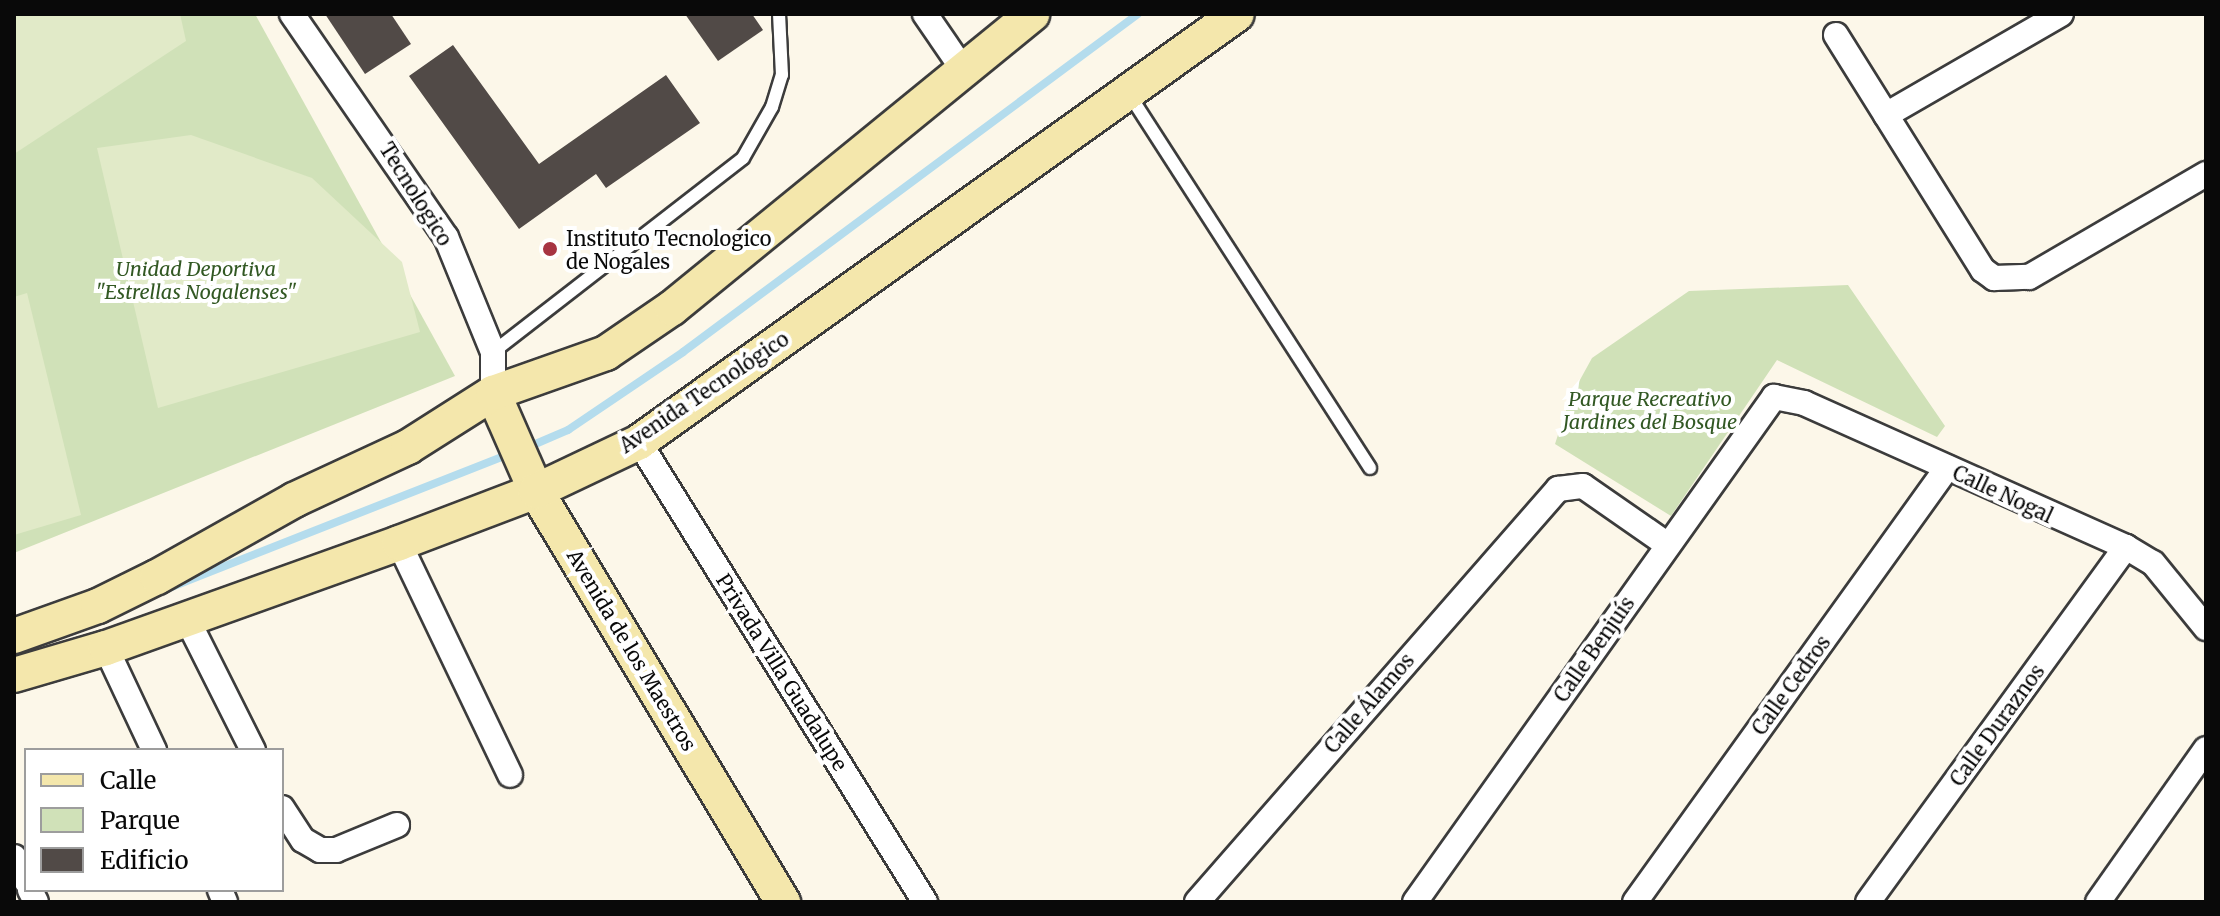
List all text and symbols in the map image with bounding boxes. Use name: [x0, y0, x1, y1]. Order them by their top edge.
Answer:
street label: Tecnologico: [375, 138, 457, 250]
place label: Instituto Tecnologico de Nogales: [566, 226, 771, 273]
marker: Instituto Tecnologico de Nogales: [541, 240, 559, 258]
park label: Unidad Deportiva "Estrellas Nogalenses": [95, 257, 297, 304]
street label: Avenida Tecnológico: [615, 326, 793, 458]
park label: Parque Recreativo Jardines del Bosque: [1563, 386, 1737, 433]
street label: Calle Nogal: [1949, 460, 2057, 528]
street label: Avenida de los Maestros: [562, 545, 702, 755]
street label: Privada Villa Guadalupe: [711, 569, 853, 775]
street label: Calle Benjuís: [1549, 592, 1639, 706]
street label: Calle Cedros: [1747, 631, 1835, 739]
street label: Calle Álamos: [1319, 648, 1419, 758]
street label: Calle Duraznos: [1945, 659, 2049, 791]
legend: [24, 748, 284, 892]
text: Calle: [100, 765, 156, 796]
text: Parque: [100, 805, 180, 836]
text: Edificio: [100, 845, 188, 876]

